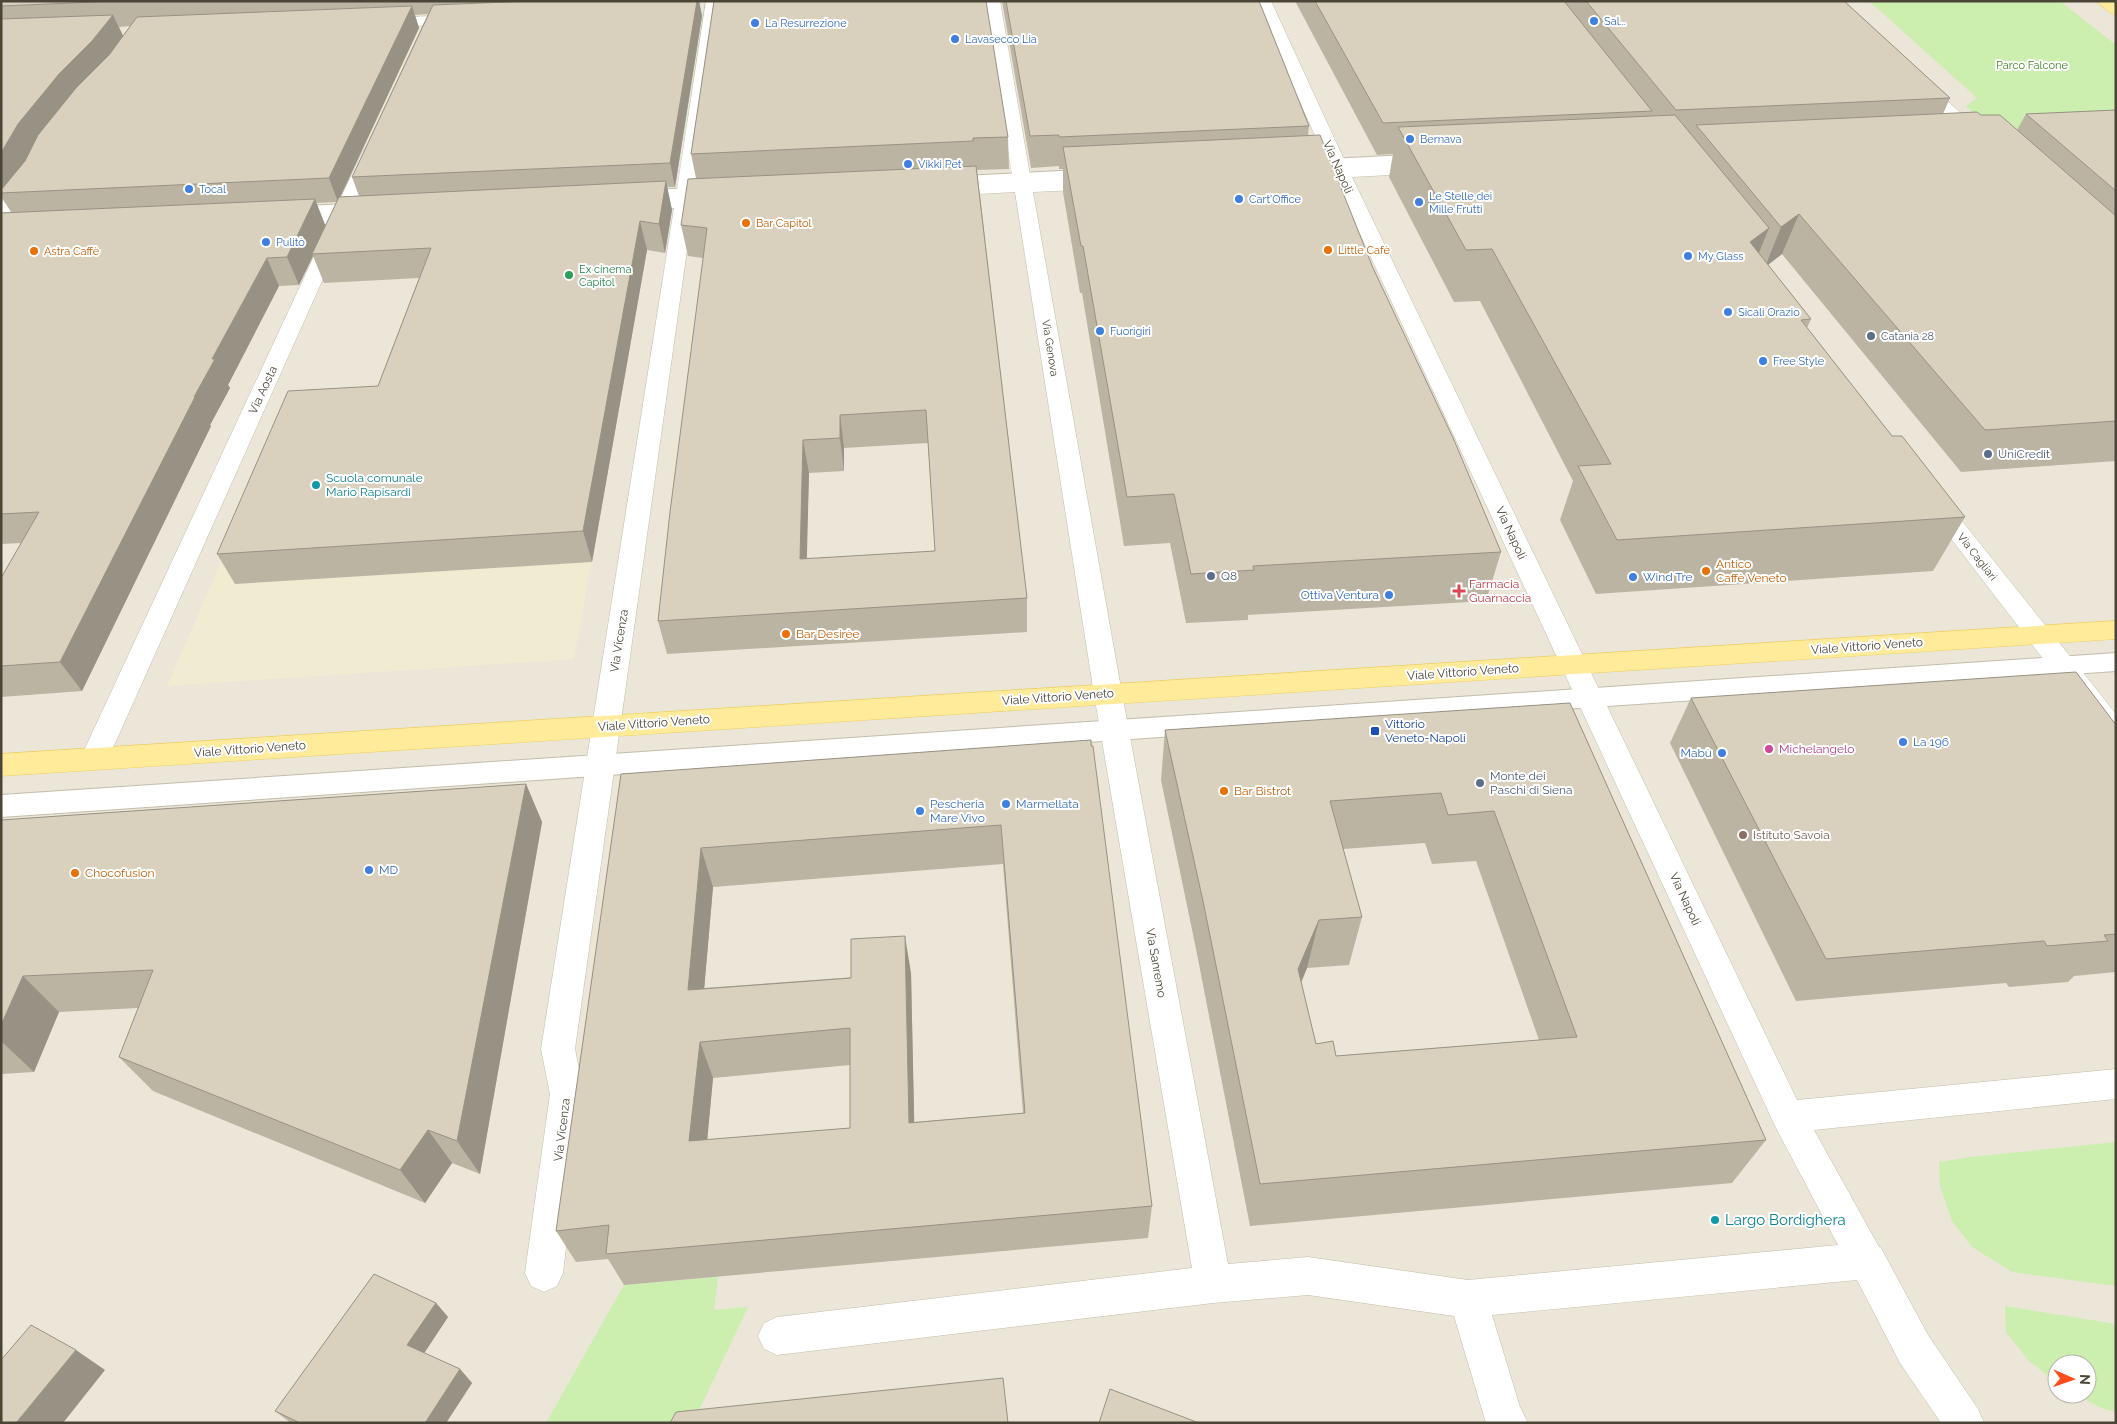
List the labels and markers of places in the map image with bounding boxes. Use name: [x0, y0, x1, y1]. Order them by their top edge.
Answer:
marker: Sal...: [1588, 15, 1600, 27]
place label: Sal...: [1604, 15, 1626, 28]
marker: La Resurrezione: [749, 17, 761, 29]
place label: La Resurrezione: [765, 17, 847, 30]
marker: Lavasecco Lia: [949, 33, 961, 45]
place label: Lavasecco Lia: [965, 33, 1037, 46]
marker: Bernava: [1404, 133, 1416, 145]
place label: Bernava: [1420, 133, 1462, 146]
marker: Vikki Pet: [902, 158, 914, 170]
place label: Vikki Pet: [918, 158, 962, 171]
marker: Tocal: [183, 183, 195, 195]
place label: Tocal: [199, 183, 226, 196]
place label: Le Stelle dei Mille Frutti: [1429, 190, 1492, 216]
marker: Cart'Office: [1233, 193, 1245, 205]
place label: Cart'Office: [1249, 193, 1302, 206]
marker: Le Stelle dei Mille Frutti: [1413, 196, 1425, 208]
marker: Bar Capitol: [740, 217, 752, 229]
place label: Bar Capitol: [756, 217, 812, 230]
marker: Pulitò: [260, 236, 272, 248]
place label: Pulitò: [276, 236, 305, 249]
marker: Little Cafè: [1322, 244, 1334, 256]
place label: Little Cafè: [1338, 244, 1390, 257]
marker: Astra Caffè: [28, 245, 40, 257]
place label: Astra Caffè: [44, 245, 100, 258]
marker: My Glass: [1682, 250, 1694, 262]
place label: My Glass: [1698, 250, 1744, 263]
place label: Ex cinema Capitol: [579, 263, 631, 289]
marker: Ex cinema Capitol: [563, 269, 575, 281]
marker: Sicali Orazio: [1722, 306, 1734, 318]
place label: Sicali Orazio: [1738, 306, 1800, 319]
marker: Fuorigiri: [1094, 325, 1106, 337]
place label: Fuorigiri: [1110, 325, 1151, 338]
marker: Catania 28: [1865, 330, 1877, 342]
place label: Catania 28: [1881, 330, 1934, 343]
marker: Free Style: [1757, 355, 1769, 367]
place label: Free Style: [1773, 355, 1825, 368]
place label: UniCredit: [1998, 447, 2050, 461]
marker: UniCredit: [1982, 448, 1994, 460]
place label: Scuola comunale Mario Rapisardi: [326, 471, 423, 499]
marker: Scuola comunale Mario Rapisardi: [310, 479, 322, 491]
place label: Antico Caffè Veneto: [1716, 557, 1787, 585]
marker: Antico Caffè Veneto: [1700, 565, 1712, 577]
place label: Q8: [1221, 569, 1237, 583]
marker: Q8: [1205, 570, 1217, 582]
place label: Wind Tre: [1643, 570, 1693, 584]
marker: Wind Tre: [1627, 571, 1639, 583]
place label: Farmacia Guarnaccia: [1469, 577, 1531, 605]
marker: Farmacia Guarnaccia: [1453, 585, 1465, 597]
place label: Ottiva Ventura: [1301, 588, 1379, 602]
marker: Ottiva Ventura: [1383, 589, 1395, 601]
place label: Bar Desirèe: [796, 627, 860, 641]
marker: Bar Desirèe: [780, 628, 792, 640]
place label: Vittorio Veneto-Napoli: [1385, 717, 1466, 745]
marker: Vittorio Veneto-Napoli: [1369, 725, 1381, 737]
place label: La 196: [1913, 735, 1949, 749]
marker: La 196: [1897, 736, 1909, 748]
place label: Michelangelo: [1779, 742, 1854, 756]
marker: Michelangelo: [1763, 743, 1775, 755]
place label: Mabù: [1680, 746, 1712, 760]
marker: Mabù: [1716, 747, 1728, 759]
place label: Monte dei Paschi di Siena: [1490, 769, 1573, 797]
marker: Monte dei Paschi di Siena: [1474, 777, 1486, 789]
place label: Bar Bistrot: [1234, 784, 1291, 798]
marker: Bar Bistrot: [1218, 785, 1230, 797]
place label: Pescheria Mare Vivo: [930, 797, 985, 825]
place label: Marmellata: [1016, 797, 1079, 811]
marker: Marmellata: [1000, 798, 1012, 810]
marker: Pescheria Mare Vivo: [914, 805, 926, 817]
place label: Istituto Savoia: [1753, 828, 1830, 842]
marker: Istituto Savoia: [1737, 829, 1749, 841]
place label: MD: [379, 863, 399, 877]
marker: MD: [363, 864, 375, 876]
place label: Chocofusion: [85, 866, 155, 880]
marker: Chocofusion: [69, 867, 81, 879]
place label: Largo Bordighera: [1725, 1211, 1846, 1229]
marker: Largo Bordighera: [1709, 1214, 1721, 1226]

